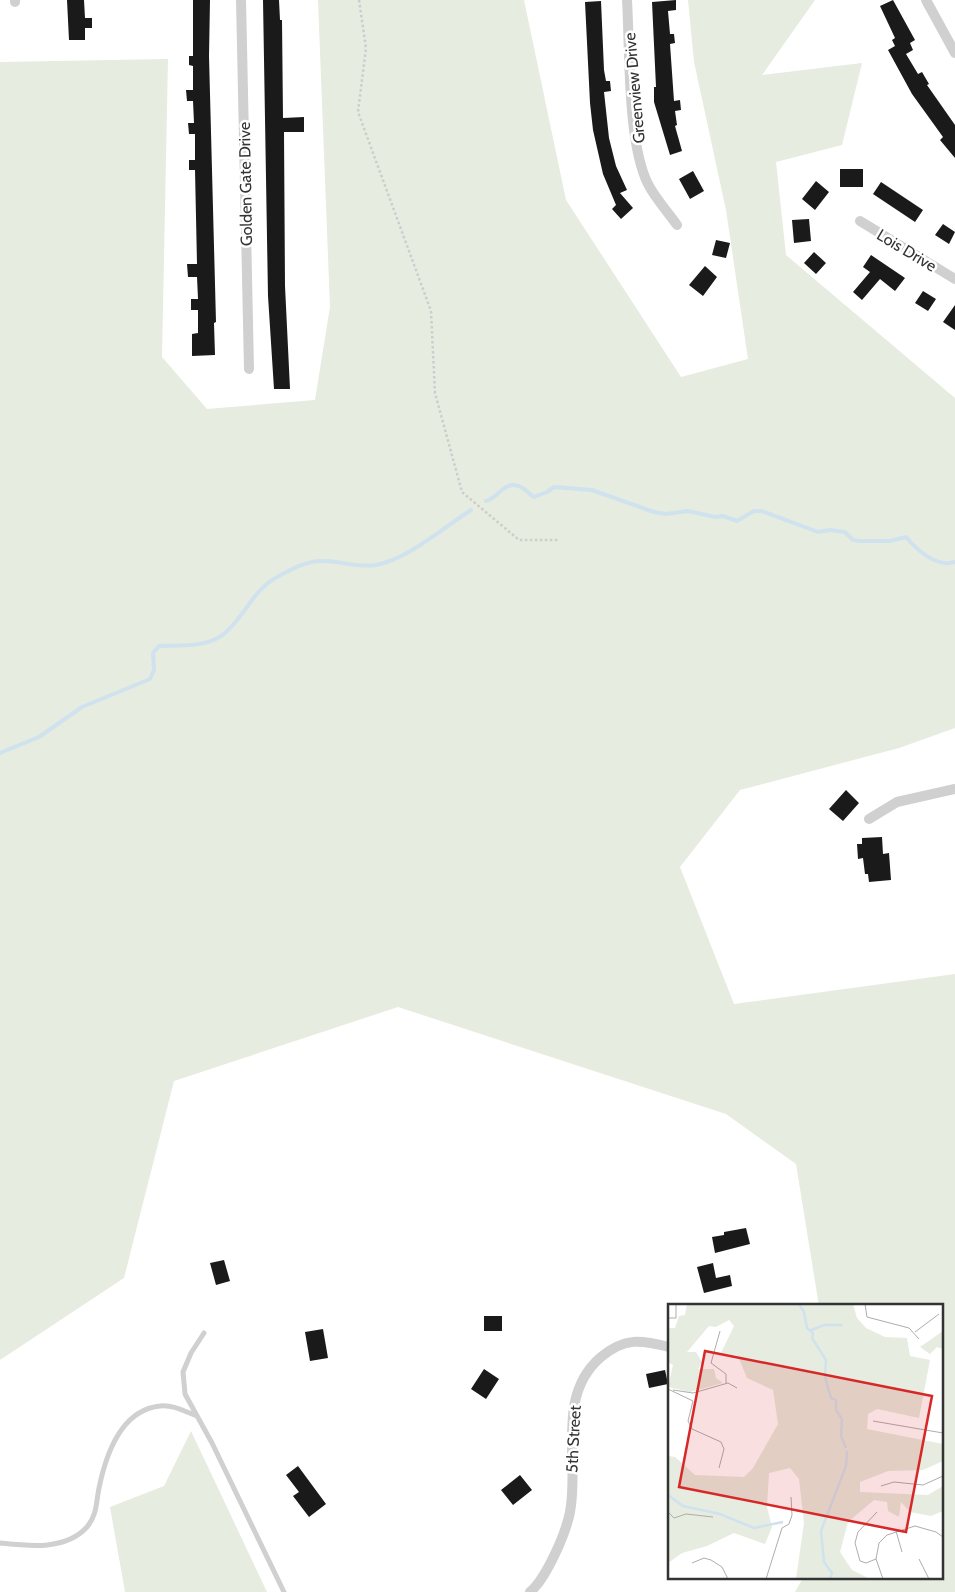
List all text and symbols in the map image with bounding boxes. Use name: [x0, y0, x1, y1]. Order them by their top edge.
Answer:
street label: Greenview Drive: [620, 32, 649, 144]
street label: Golden Gate Drive: [235, 122, 256, 246]
street label: Lois Drive: [873, 225, 940, 276]
inset map: [668, 1304, 942, 1580]
street label: 5th Street: [562, 1404, 585, 1473]

